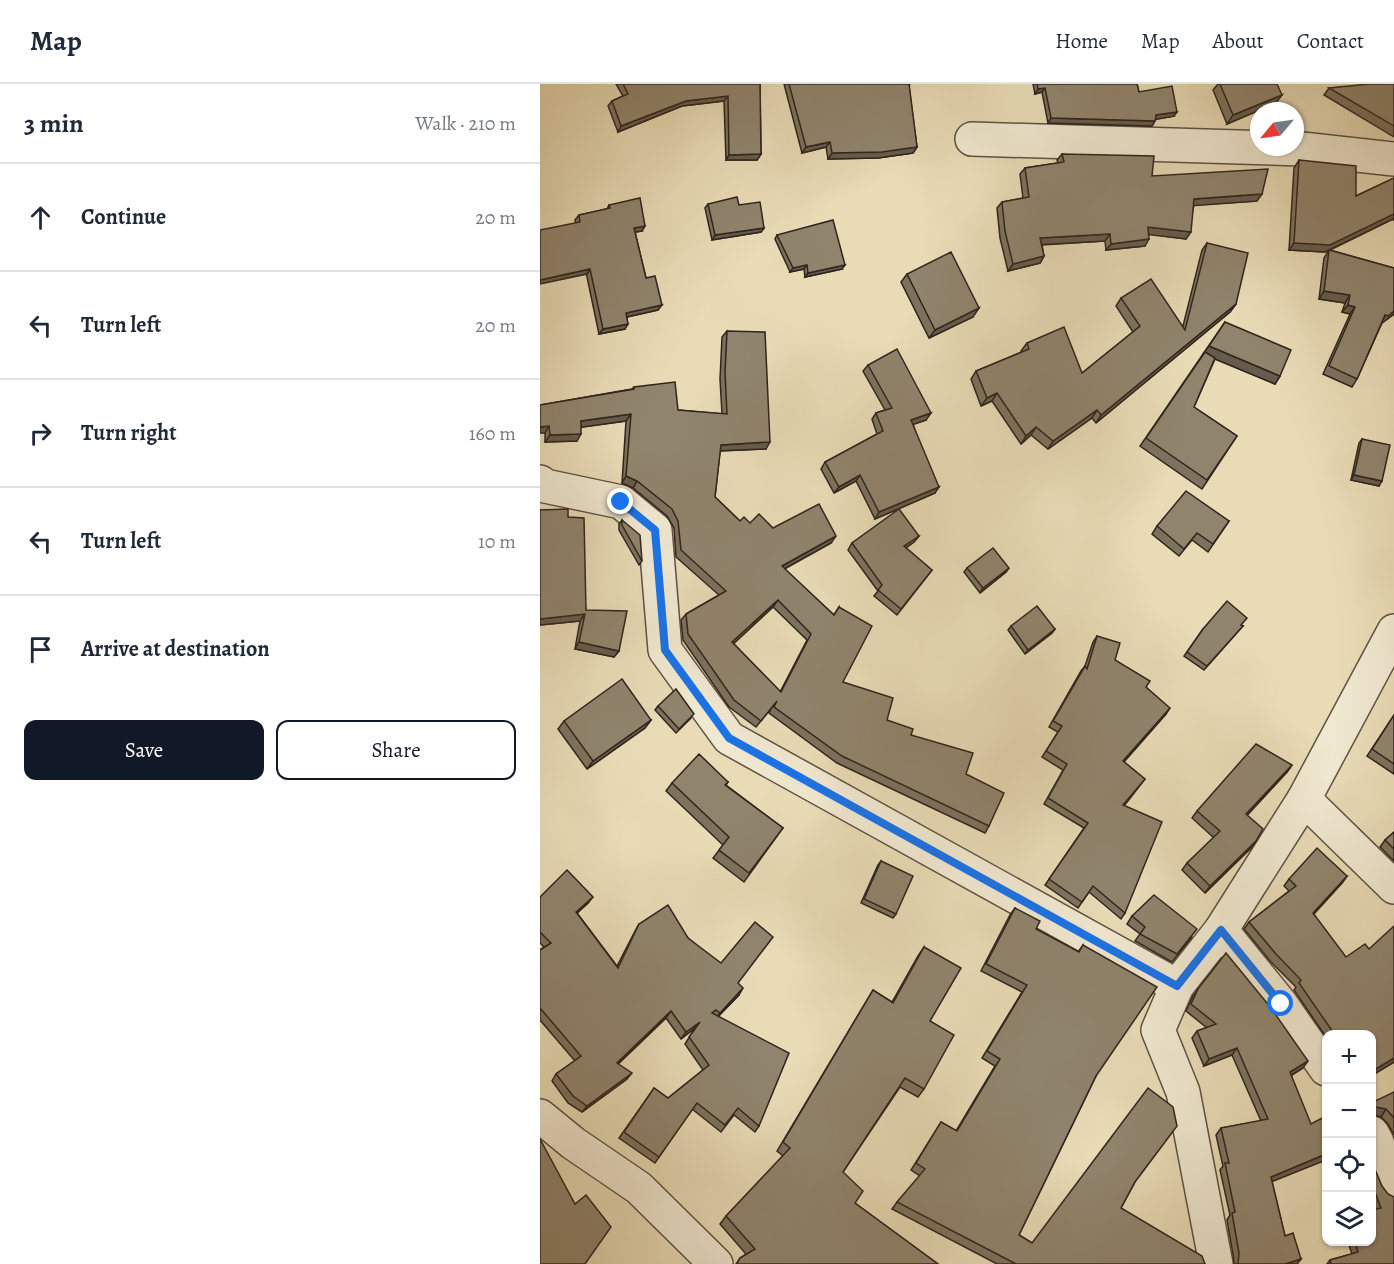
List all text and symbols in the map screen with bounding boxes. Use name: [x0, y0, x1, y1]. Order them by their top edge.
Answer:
text: Map: [30, 22, 82, 60]
text: Home: [1055, 27, 1108, 55]
text: Map: [1141, 27, 1179, 55]
text: About: [1212, 27, 1264, 55]
text: Contact: [1297, 27, 1364, 55]
north arrow: [1250, 102, 1304, 156]
text: 3 min: [24, 106, 84, 141]
text: Walk · 210 m: [415, 110, 516, 137]
icon: ahead: [24, 201, 57, 234]
text: Continue: [81, 202, 166, 232]
text: 20 m: [475, 204, 516, 231]
icon: left: [24, 309, 57, 342]
text: Turn left: [81, 310, 161, 340]
text: 20 m: [475, 312, 516, 339]
icon: right: [24, 417, 57, 450]
text: Turn right: [81, 418, 177, 448]
text: 160 m: [469, 420, 516, 447]
route end: [607, 488, 633, 514]
icon: left: [24, 525, 57, 558]
text: Turn left: [81, 526, 161, 556]
text: 10 m: [478, 528, 516, 555]
icon: arrive: [24, 633, 57, 666]
text: Arrive at destination: [81, 634, 270, 664]
button: Save: [24, 720, 264, 780]
button: Share: [276, 720, 516, 780]
route start: [1267, 990, 1293, 1016]
map controls: [1322, 1030, 1376, 1246]
button: +: [1322, 1030, 1376, 1084]
button: −: [1322, 1084, 1376, 1138]
button: locate: [1322, 1138, 1376, 1192]
button: layers: [1322, 1192, 1376, 1246]

